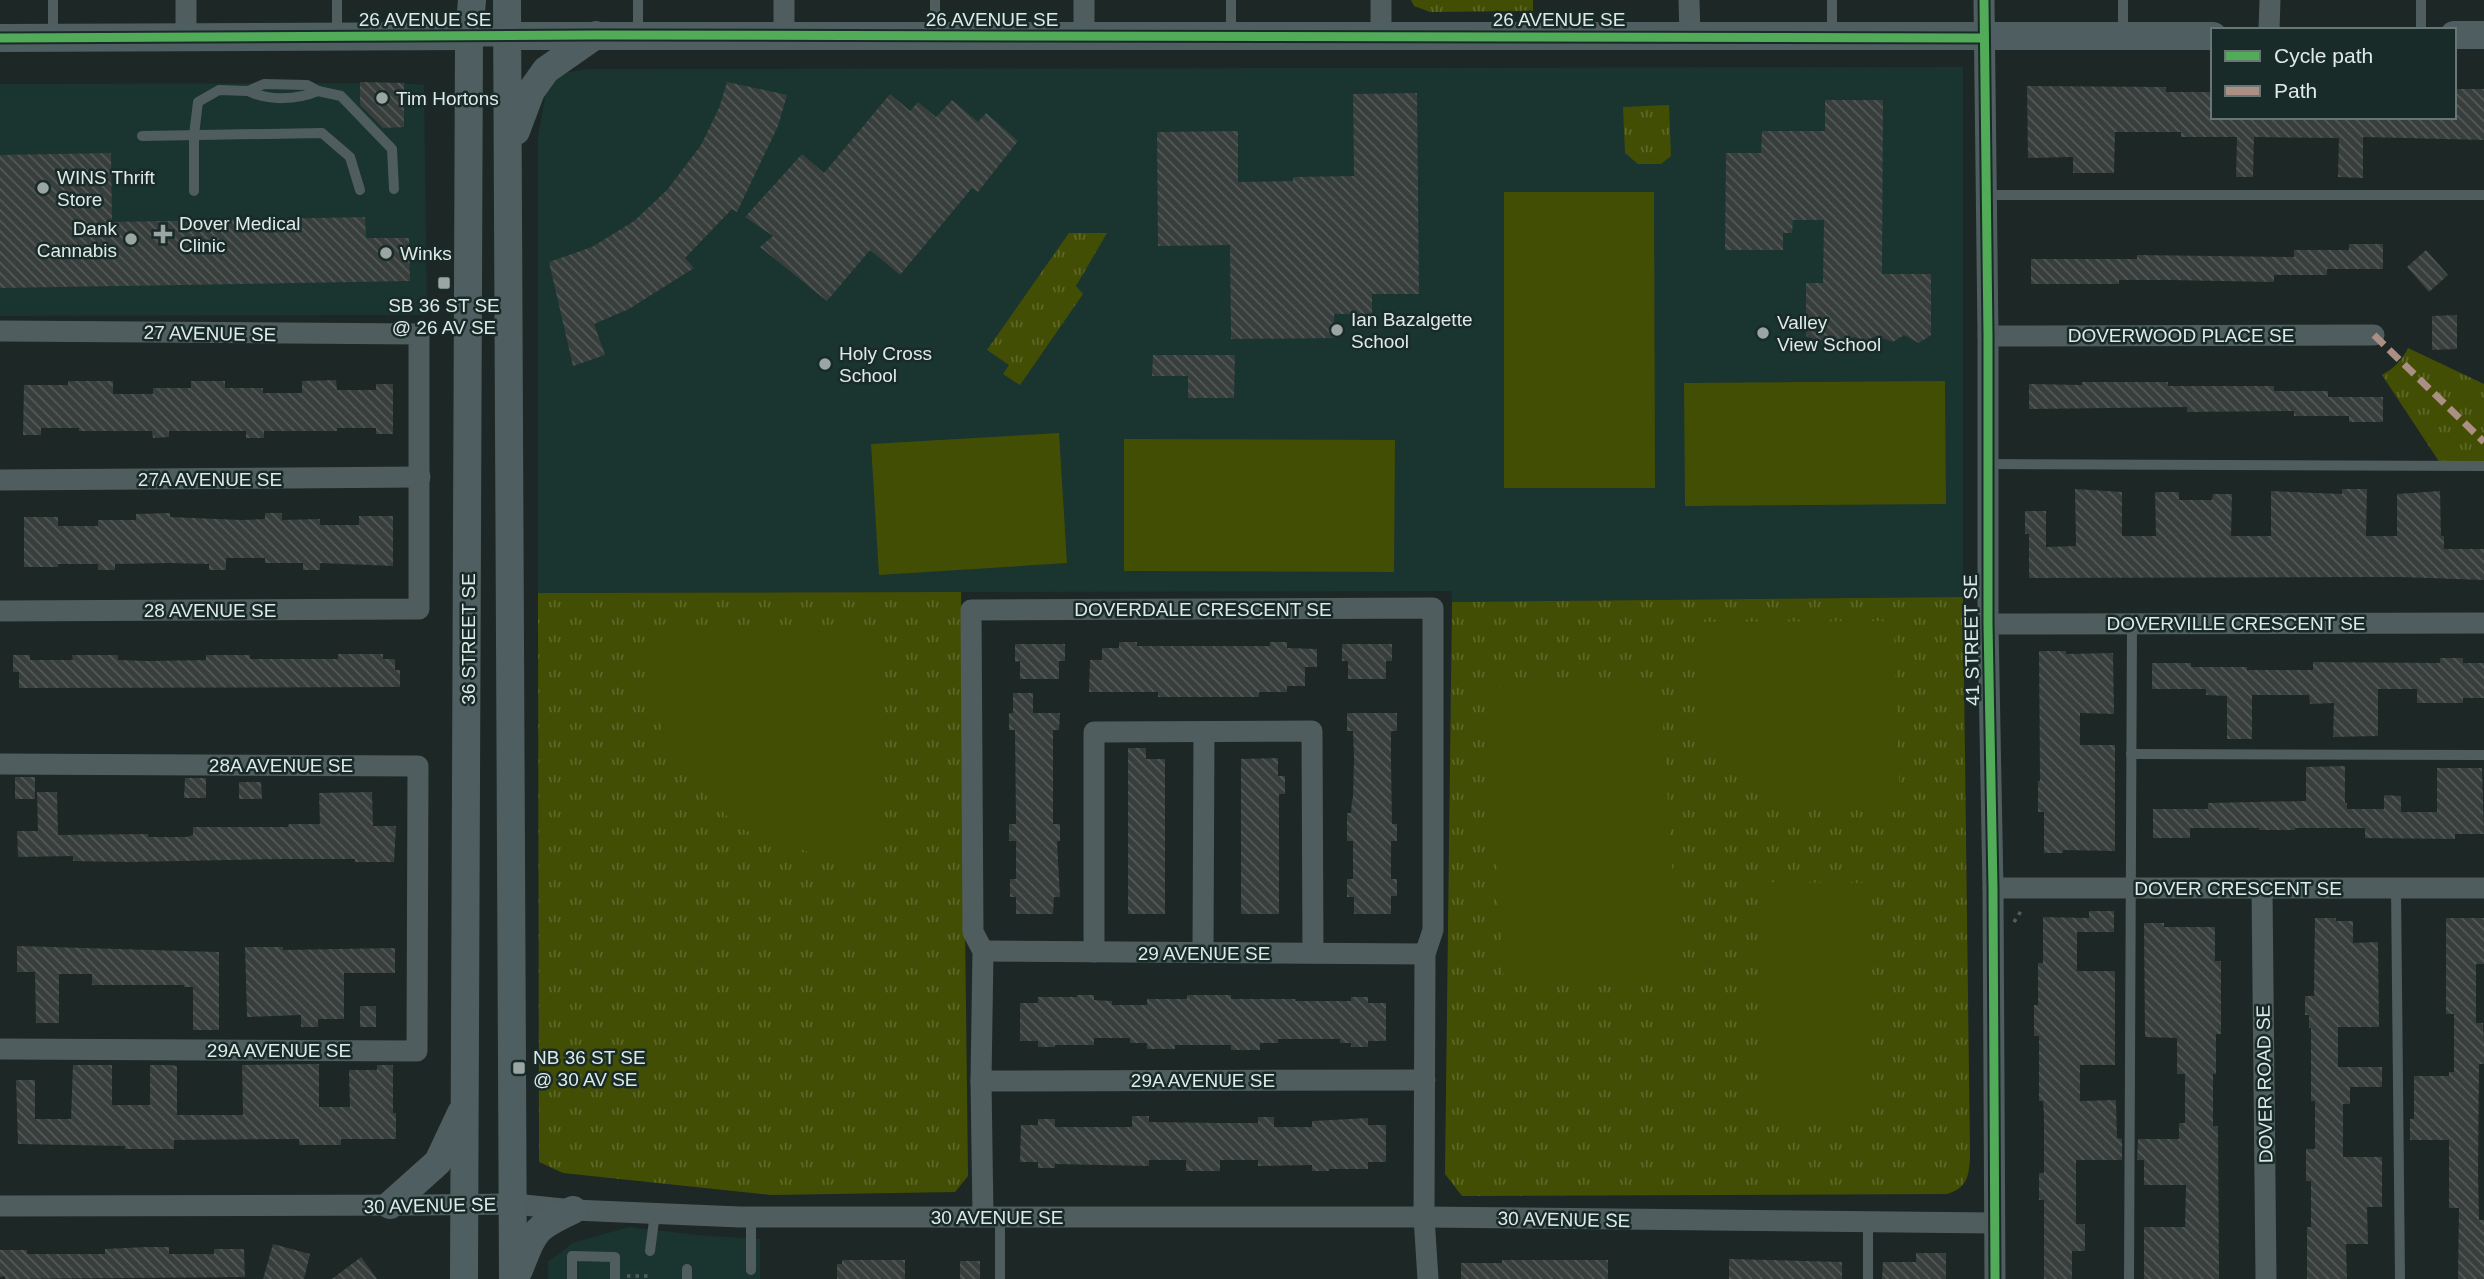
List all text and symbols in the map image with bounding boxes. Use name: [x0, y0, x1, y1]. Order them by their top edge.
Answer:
street label: 26 AVENUE SE: [359, 9, 491, 30]
street label: 26 AVENUE SE: [926, 9, 1058, 30]
street label: 26 AVENUE SE: [1493, 9, 1625, 30]
legend: [2211, 28, 2456, 119]
text: Cycle path: [2274, 44, 2373, 67]
text: Path: [2274, 79, 2317, 102]
place label: Tim Hortons: [396, 88, 499, 109]
marker: Tim Hortons: [374, 90, 390, 106]
place label: WINS Thrift Store: [57, 167, 156, 210]
marker: WINS Thrift Store: [35, 180, 51, 196]
place label: Dover Medical Clinic: [179, 213, 300, 256]
place label: Dank Cannabis: [37, 218, 117, 261]
marker: Dover Medical Clinic: [153, 224, 173, 244]
marker: Dank Cannabis: [123, 231, 139, 247]
place label: Winks: [400, 243, 452, 264]
marker: Winks: [378, 245, 394, 261]
marker: SB 36 ST SE @ 26 AV SE: [436, 275, 452, 291]
place label: SB 36 ST SE @ 26 AV SE: [388, 295, 500, 338]
place label: Ian Bazalgette School: [1351, 309, 1472, 352]
place label: Valley View School: [1777, 312, 1881, 355]
street label: 27 AVENUE SE: [143, 322, 277, 345]
marker: Ian Bazalgette School: [1329, 322, 1345, 338]
marker: Valley View School: [1755, 325, 1771, 341]
street label: DOVERWOOD PLACE SE: [2068, 325, 2294, 346]
place label: Holy Cross School: [839, 343, 932, 386]
marker: Holy Cross School: [817, 356, 833, 372]
street label: 27A AVENUE SE: [138, 469, 282, 490]
street label: 36 STREET SE: [458, 573, 479, 705]
street label: 41 STREET SE: [1960, 574, 1983, 706]
street label: DOVERDALE CRESCENT SE: [1074, 599, 1332, 620]
street label: 28 AVENUE SE: [144, 600, 276, 621]
street label: DOVERVILLE CRESCENT SE: [2106, 613, 2366, 634]
street label: 28A AVENUE SE: [209, 755, 353, 776]
street label: DOVER CRESCENT SE: [2134, 878, 2342, 899]
street label: 29 AVENUE SE: [1138, 943, 1270, 964]
street label: DOVER ROAD SE: [2253, 1005, 2276, 1163]
street label: 29A AVENUE SE: [207, 1040, 351, 1061]
place label: NB 36 ST SE @ 30 AV SE: [533, 1047, 646, 1090]
marker: NB 36 ST SE @ 30 AV SE: [511, 1060, 527, 1076]
street label: 29A AVENUE SE: [1131, 1070, 1275, 1091]
street label: 30 AVENUE SE: [363, 1194, 497, 1217]
street label: 30 AVENUE SE: [931, 1207, 1063, 1228]
street label: 30 AVENUE SE: [1497, 1208, 1631, 1231]

